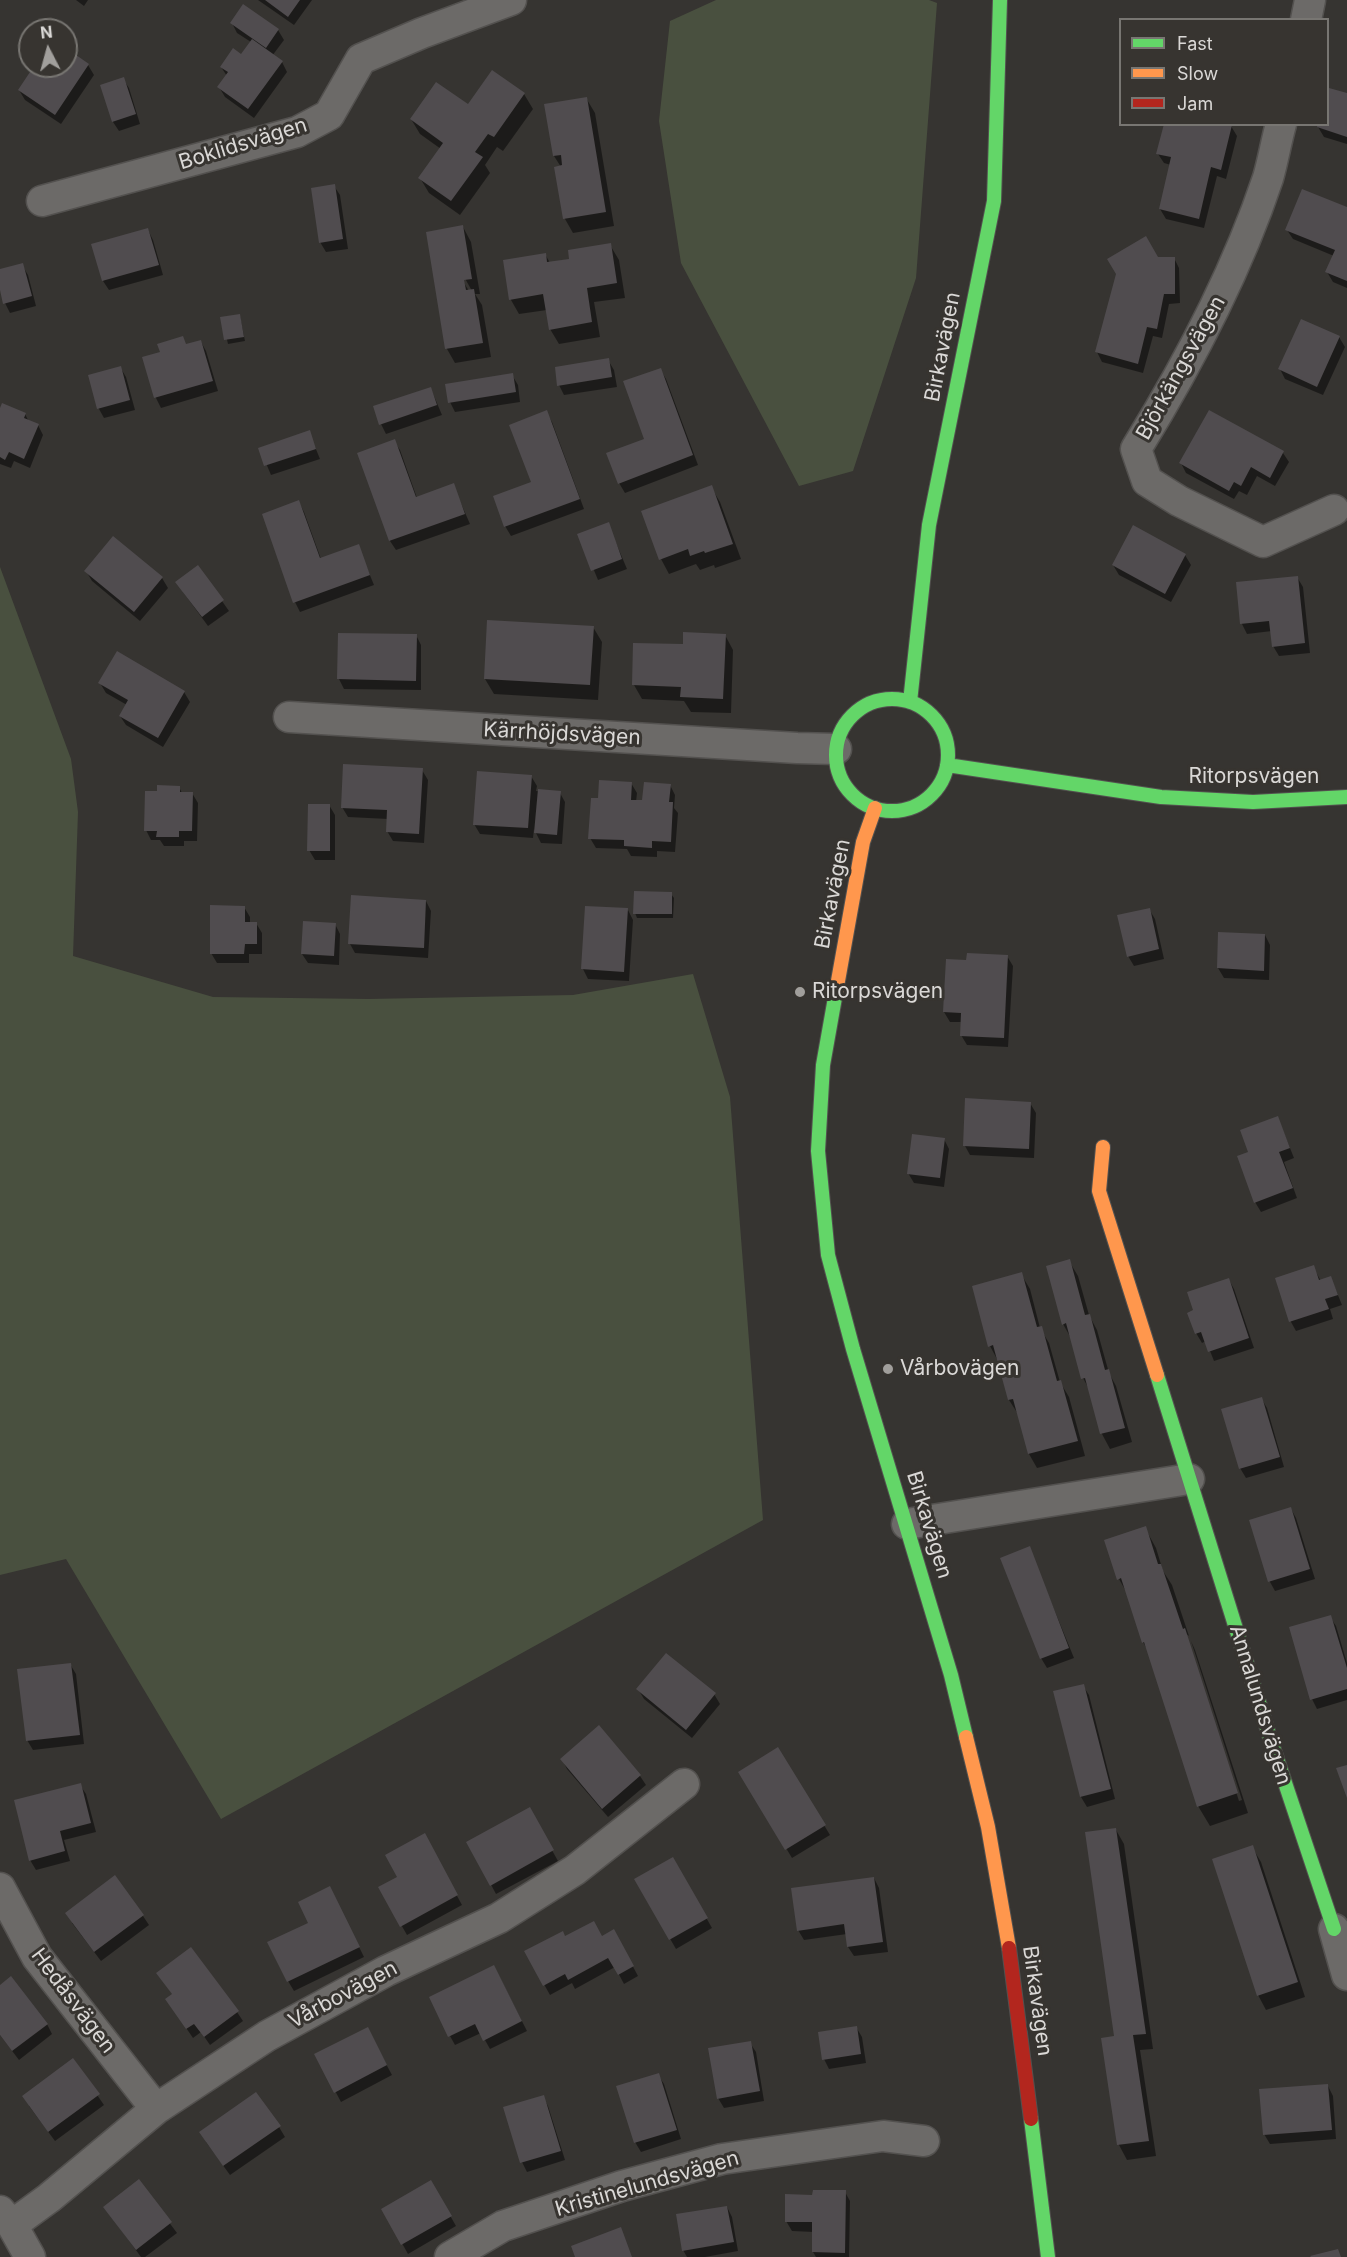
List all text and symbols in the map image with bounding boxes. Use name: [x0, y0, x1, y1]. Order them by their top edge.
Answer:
north arrow: [18, 18, 78, 78]
legend: [1119, 18, 1329, 126]
text: N: [39, 22, 53, 43]
text: Fast: [1177, 33, 1213, 54]
text: Slow: [1177, 63, 1218, 84]
text: Jam: [1177, 93, 1213, 114]
street label: Boklidsvägen: [176, 113, 310, 175]
street label: Birkavägen: [920, 290, 966, 404]
street label: Björkängsvägen: [1131, 292, 1231, 444]
street label: Kärrhöjdsvägen: [483, 717, 641, 751]
street label: Ritorpsvägen: [1188, 764, 1320, 790]
street label: Birkavägen: [810, 837, 856, 951]
place label: Ritorpsvägen: [812, 979, 943, 1005]
marker: Ritorpsvägen: [793, 985, 807, 999]
place label: Vårbovägen: [900, 1356, 1020, 1382]
marker: Vårbovägen: [881, 1362, 895, 1376]
street label: Birkavägen: [901, 1468, 957, 1582]
street label: Annalundsvägen: [1224, 1622, 1296, 1788]
street label: Hedåsvägen: [25, 1944, 121, 2058]
street label: Birkavägen: [1017, 1944, 1057, 2058]
street label: Vårbovägen: [284, 1956, 402, 2034]
street label: Kristinelundsvägen: [552, 2146, 742, 2222]

